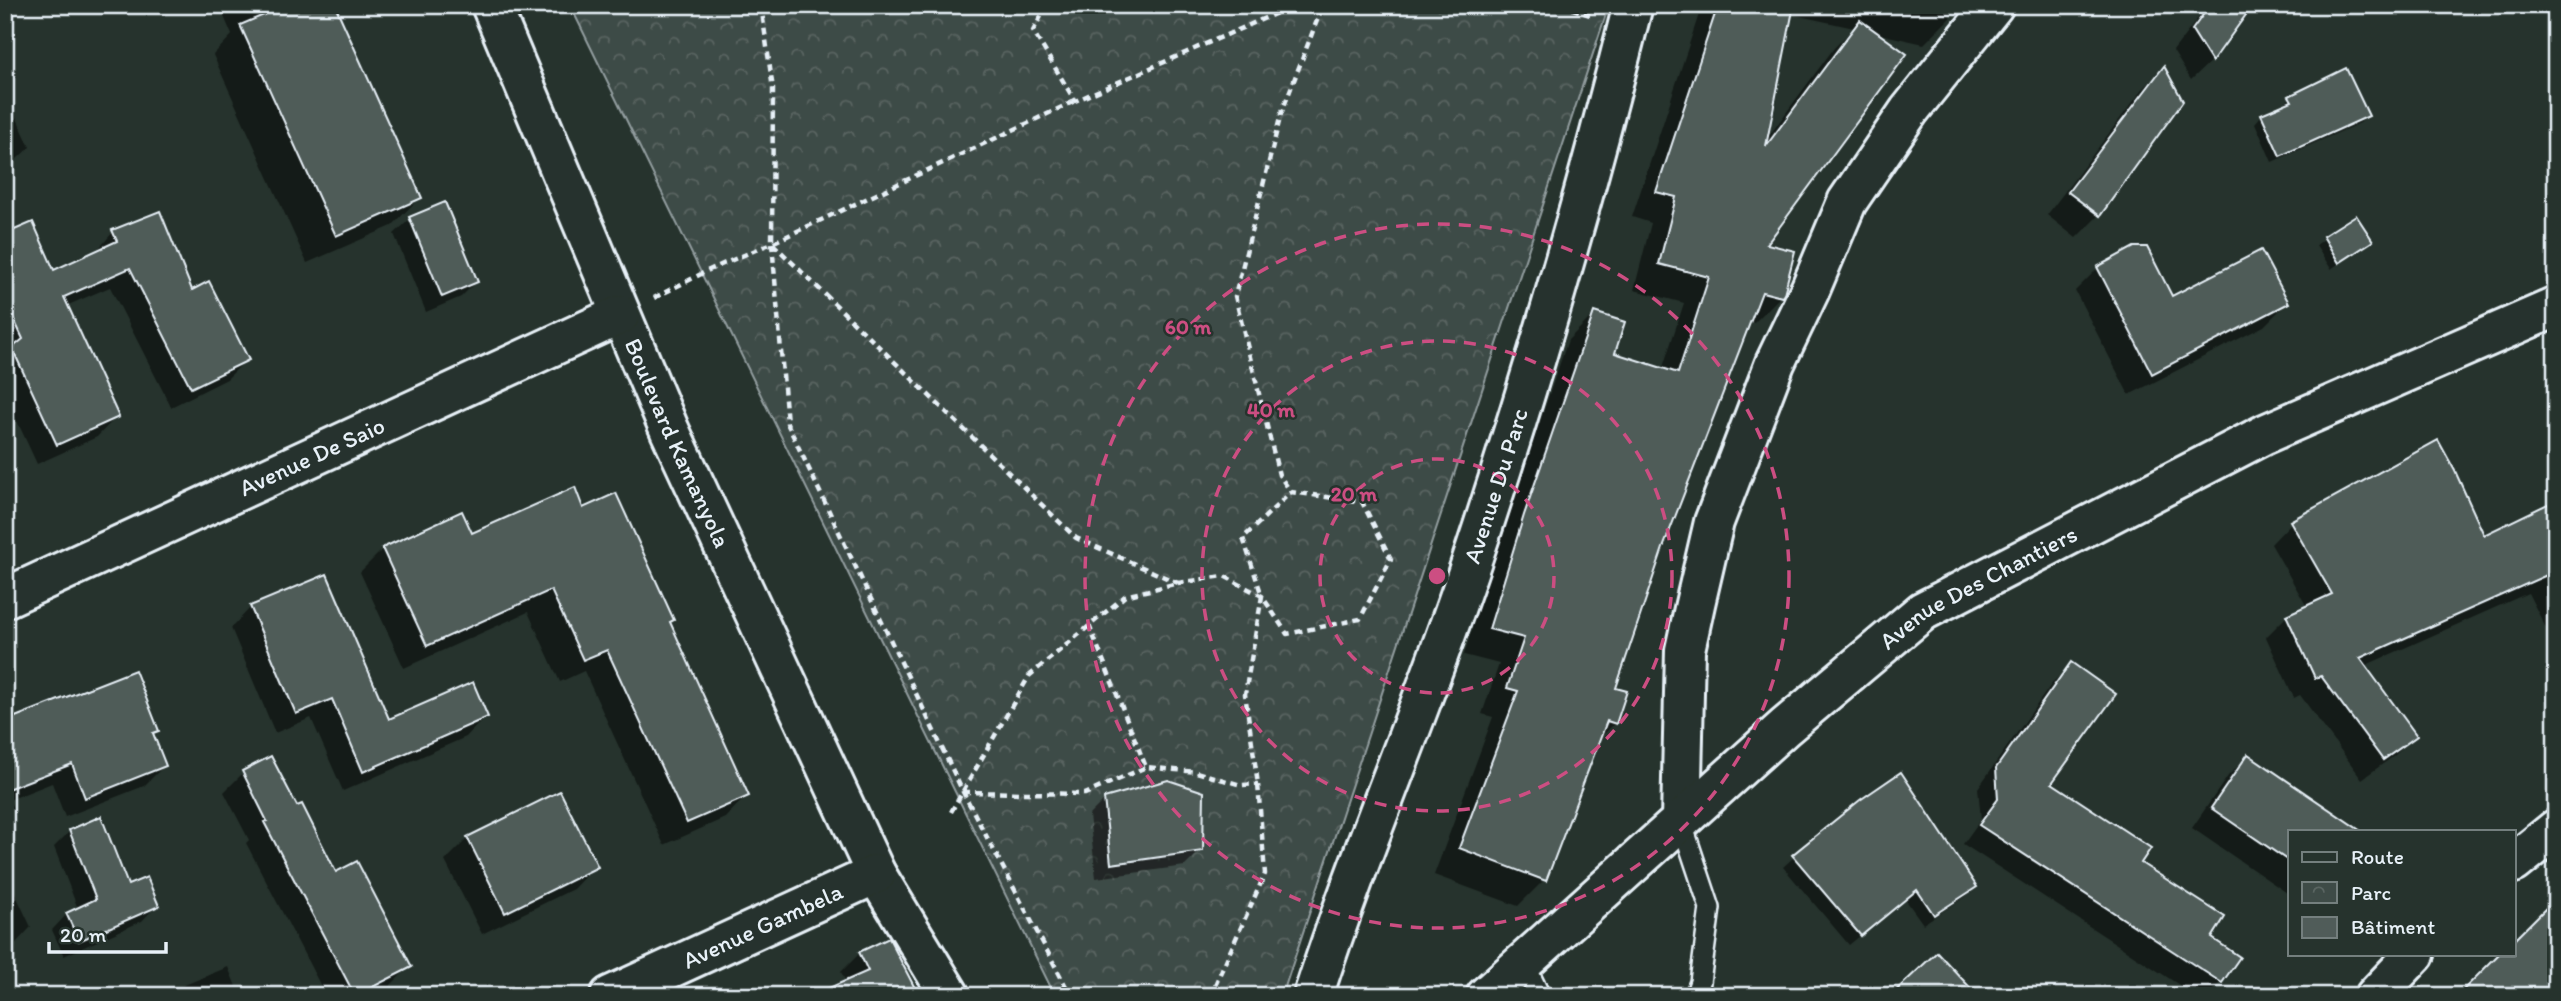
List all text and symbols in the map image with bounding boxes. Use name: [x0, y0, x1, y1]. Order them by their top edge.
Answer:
text: 60 m: [1165, 314, 1212, 339]
street label: Boulevard Kamanyola: [619, 334, 737, 552]
text: 40 m: [1247, 397, 1295, 422]
street label: Avenue Du Parc: [1457, 405, 1534, 567]
street label: Avenue De Saio: [234, 410, 389, 502]
text: 20 m: [1331, 481, 1378, 506]
street label: Avenue Des Chantiers: [1873, 519, 2082, 655]
centre of rings: [1425, 564, 1449, 588]
legend: [2288, 830, 2516, 956]
text: Route: [2351, 844, 2404, 869]
street label: Avenue Gambela: [678, 876, 848, 975]
text: Parc: [2351, 880, 2391, 905]
scale bar: [49, 910, 166, 954]
text: Bâtiment: [2351, 914, 2435, 939]
text: 20 m: [60, 922, 107, 947]

